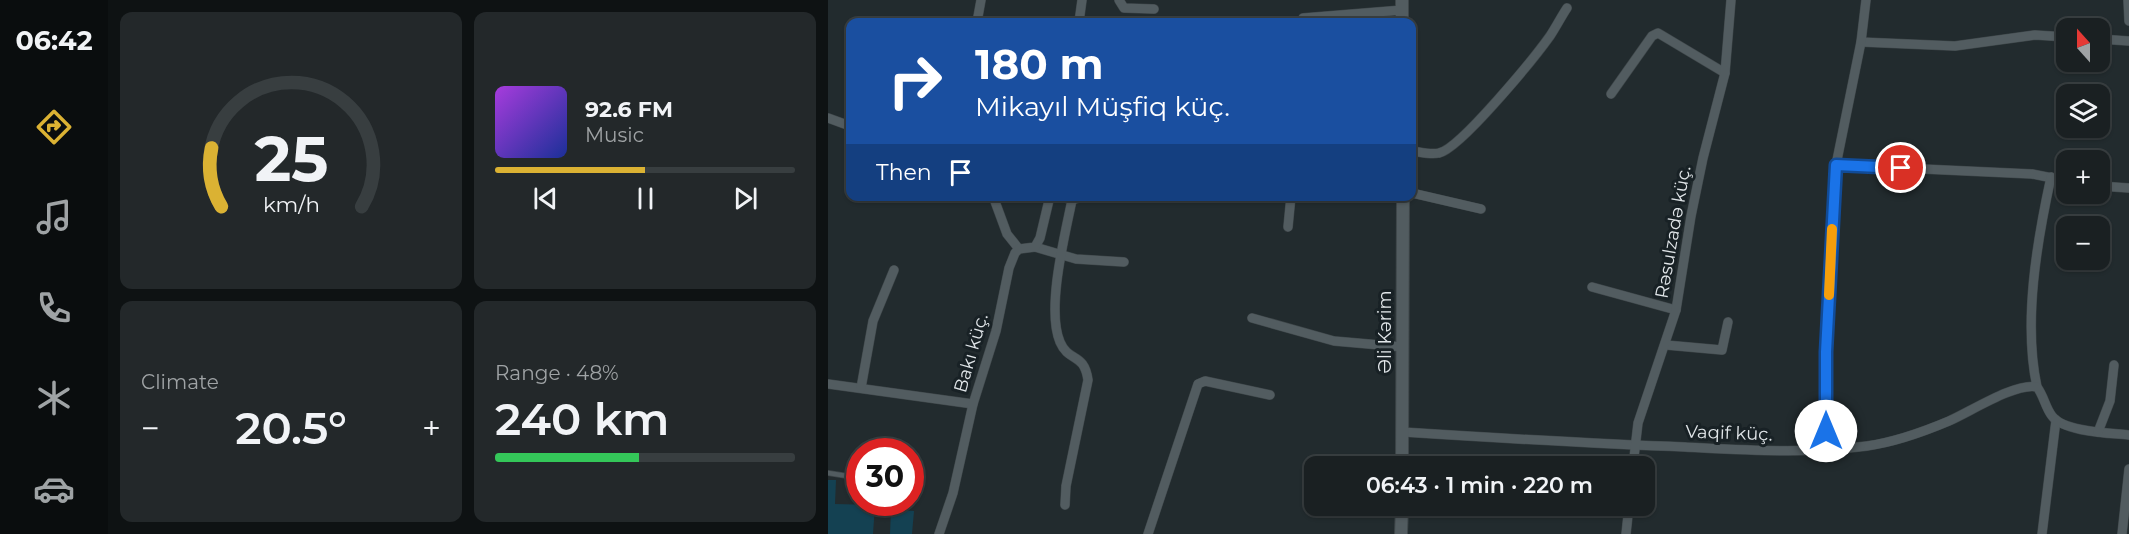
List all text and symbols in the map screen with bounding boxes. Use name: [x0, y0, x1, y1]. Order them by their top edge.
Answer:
north arrow: [2056, 18, 2110, 72]
map controls: [2056, 18, 2110, 270]
text: 06:42: [15, 24, 93, 57]
text: 180 m: [975, 38, 1104, 90]
icon: right: [876, 42, 954, 120]
button: layers: [2056, 84, 2110, 138]
text: Mikayıl Müşfiq küç.: [975, 90, 1230, 123]
text: 92.6 FM: [585, 96, 673, 123]
icon: directions: [33, 106, 75, 148]
text: 25: [254, 122, 328, 198]
text: Music: [585, 123, 644, 147]
pin: [1875, 142, 1926, 193]
button: +: [2056, 150, 2110, 204]
icon: arrive: [1884, 151, 1917, 184]
icon: arrive: [944, 156, 977, 189]
text: Then: [876, 159, 932, 186]
street label: Rəsulzadə küç.: [1651, 164, 1695, 300]
icon: previous: [529, 182, 562, 215]
icon: pause: [629, 182, 662, 215]
icon: next: [729, 182, 762, 215]
text: km/h: [262, 192, 320, 218]
icon: music: [33, 196, 75, 238]
button: −: [2056, 216, 2110, 270]
icon: phone: [33, 287, 75, 329]
street label: Əli Kərim: [1374, 290, 1396, 374]
street label: Bakı küç.: [949, 311, 993, 395]
text: Range · 48%: [495, 361, 619, 385]
text: Climate: [141, 370, 219, 394]
icon: climate: [33, 377, 75, 419]
text: 240 km: [495, 391, 670, 446]
position arrow: [1794, 399, 1858, 463]
text: 20.5°: [235, 400, 347, 455]
text: −: [141, 408, 160, 448]
text: +: [422, 408, 441, 448]
street label: Vaqif küç.: [1685, 420, 1773, 446]
speed limit sign: 30: [846, 438, 924, 516]
icon: car: [33, 468, 75, 510]
text: 06:43 · 1 min · 220 m: [1366, 472, 1593, 499]

